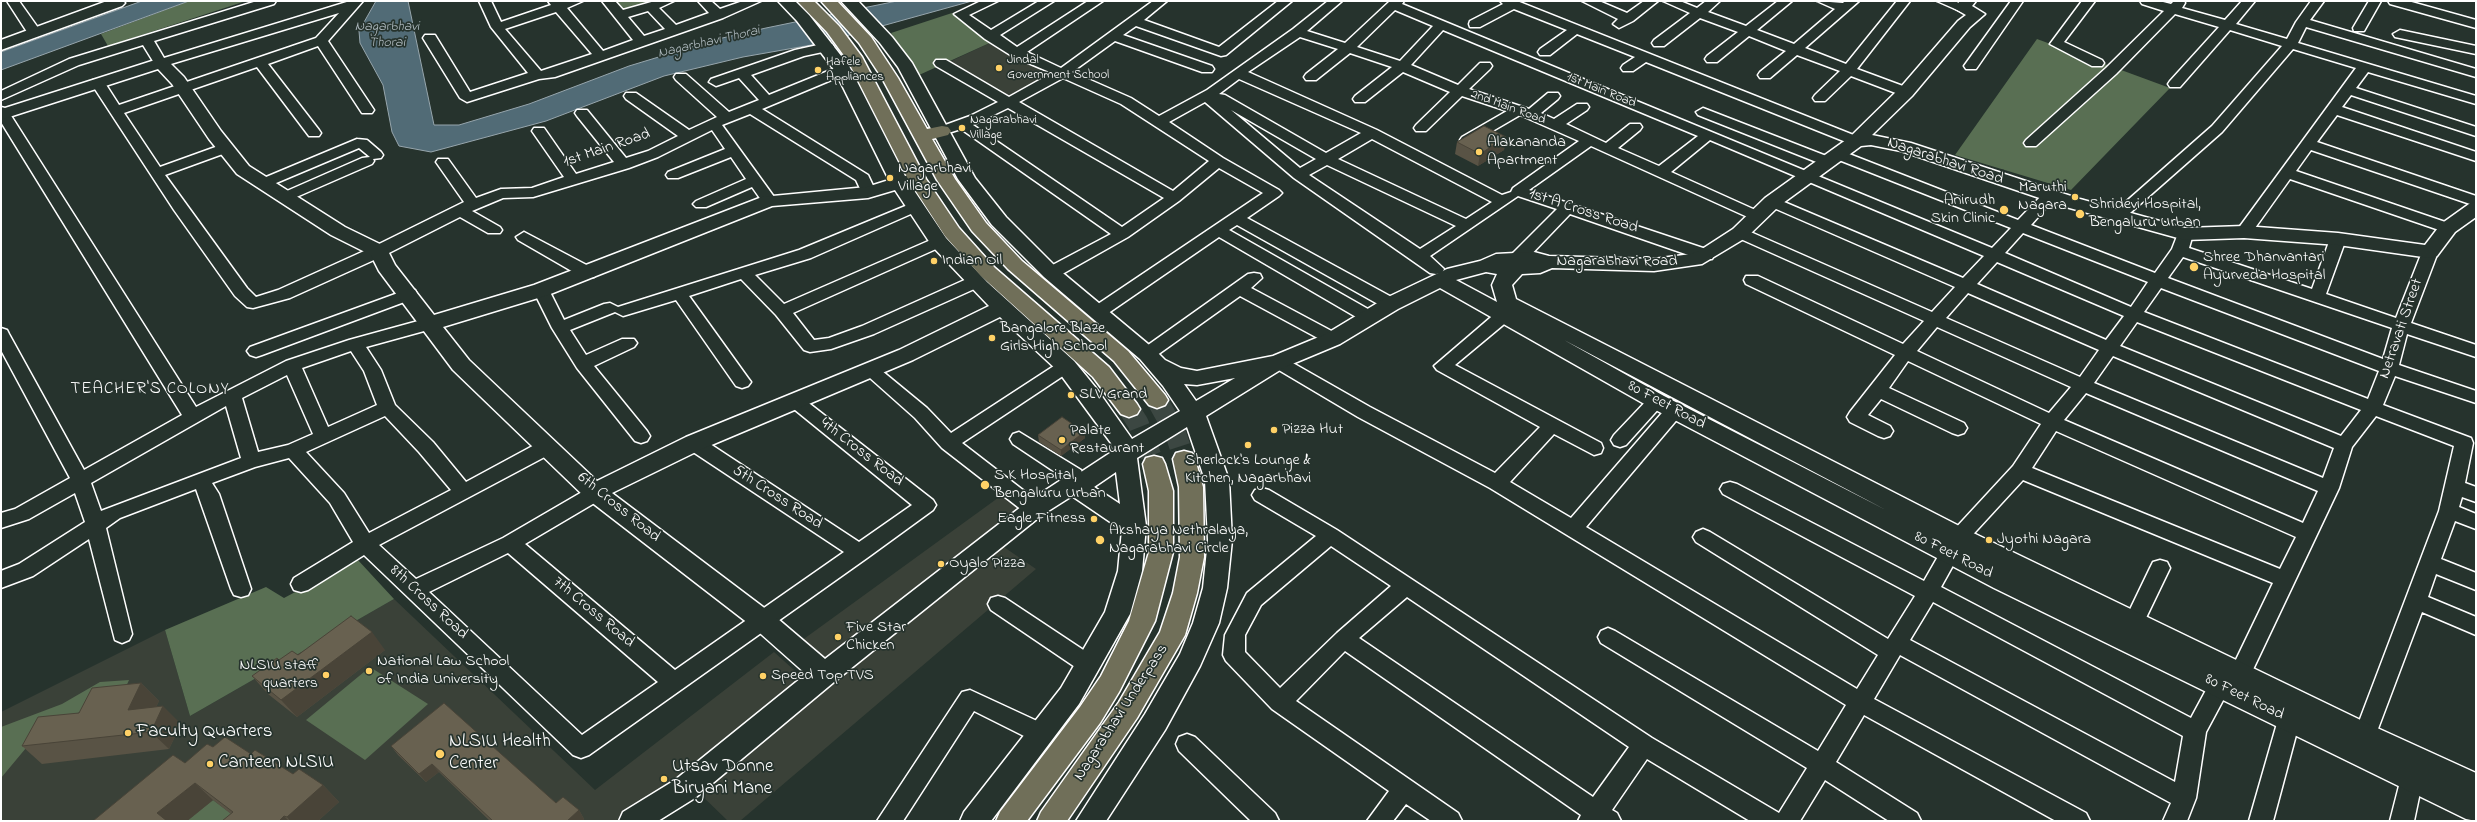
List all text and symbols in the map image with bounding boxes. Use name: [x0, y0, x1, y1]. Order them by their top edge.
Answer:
water label: Nagarbhavi Thorai: [355, 20, 419, 52]
water label: Nagarbhavi Thorai: [656, 23, 762, 63]
place label: Jindal Government School: [1007, 53, 1109, 84]
place label: Hafele Appliances: [826, 55, 884, 86]
marker: Jindal Government School: [994, 63, 1004, 73]
marker: Hafele Appliances: [813, 65, 823, 75]
street label: 1st Main Road: [1564, 70, 1638, 112]
street label: 2nd Main Road: [1468, 87, 1548, 129]
place label: Nagarabhavi Village: [970, 113, 1037, 144]
marker: Nagarabhavi Village: [957, 123, 967, 133]
street label: 1st Main Road: [561, 125, 653, 173]
place label: Alakananda Apartment: [1487, 133, 1566, 171]
street label: Nagarabhavi Road: [1885, 134, 2005, 190]
marker: Alakananda Apartment: [1474, 147, 1484, 157]
place label: Nagarbhavi Village: [898, 159, 972, 197]
marker: Nagarbhavi Village: [885, 173, 895, 183]
place label: Maruthi Nagara: [2018, 178, 2067, 216]
street label: 1st A Cross Road: [1526, 185, 1640, 239]
place label: Anirudh Skin Clinic: [1931, 191, 1995, 229]
marker: Maruthi Nagara: [2070, 192, 2080, 202]
place label: Shridevi Hospital, Bengaluru Urban: [2089, 195, 2201, 233]
marker: Anirudh Skin Clinic: [1998, 204, 2010, 216]
marker: Shridevi Hospital, Bengaluru Urban: [2074, 208, 2086, 220]
place label: Shree Dhanvantari Ayurveda Hospital: [2203, 248, 2325, 286]
place label: Indian Oil: [942, 251, 1002, 271]
street label: Nagarabhavi Road: [1557, 252, 1677, 272]
marker: Indian Oil: [929, 256, 939, 266]
marker: Shree Dhanvantari Ayurveda Hospital: [2188, 261, 2200, 273]
street label: Netravati Street: [2376, 277, 2428, 381]
place label: Bangalore Blaze Girls High School: [1000, 319, 1107, 357]
marker: Bangalore Blaze Girls High School: [987, 333, 997, 343]
street label: 80 Feet Road: [1624, 377, 1708, 435]
district label: TEACHER'S COLONY: [70, 380, 230, 400]
place label: SLV Grand: [1079, 385, 1147, 405]
marker: SLV Grand: [1066, 390, 1076, 400]
street label: 4th Cross Road: [815, 414, 907, 492]
place label: Pizza Hut: [1282, 420, 1343, 440]
place label: Palate Restaurant: [1070, 421, 1144, 459]
marker: Pizza Hut: [1269, 425, 1279, 435]
marker: Palate Restaurant: [1057, 435, 1067, 445]
marker: Sherlock's Lounge & Kitchen, Nagarbhavi: [1243, 440, 1253, 450]
place label: Sherlock's Lounge & Kitchen, Nagarbhavi: [1185, 451, 1311, 489]
street label: 5th Cross Road: [728, 462, 826, 534]
place label: S K Hospital, Bengaluru Urban: [994, 466, 1106, 504]
street label: 6th Cross Road: [573, 469, 663, 547]
marker: S K Hospital, Bengaluru Urban: [979, 479, 991, 491]
place label: Eagle Fitness: [997, 509, 1086, 529]
marker: Eagle Fitness: [1089, 514, 1099, 524]
place label: Akshaya Nethralaya, Nagarabhavi Circle: [1109, 521, 1248, 559]
street label: 80 Feet Road: [1910, 528, 1996, 584]
place label: Jyothi Nagara: [1997, 530, 2091, 550]
marker: Akshaya Nethralaya, Nagarabhavi Circle: [1094, 534, 1106, 546]
marker: Jyothi Nagara: [1984, 535, 1994, 545]
place label: Oyalo Pizza: [949, 554, 1025, 574]
marker: Oyalo Pizza: [936, 559, 946, 569]
street label: 8th Cross Road: [385, 562, 471, 644]
street label: 7th Cross Road: [548, 573, 638, 653]
place label: Five Star Chicken: [846, 618, 906, 656]
marker: Five Star Chicken: [833, 632, 843, 642]
street label: Nagarabhavi Underpass: [1071, 641, 1173, 785]
place label: National Law School of India University: [377, 652, 509, 690]
place label: NLSIU staff quarters: [239, 656, 318, 694]
marker: National Law School of India University: [364, 666, 374, 676]
place label: Speed Top TVS: [771, 666, 874, 686]
marker: NLSIU staff quarters: [321, 670, 331, 680]
marker: Speed Top TVS: [758, 671, 768, 681]
street label: 80 Feet Road: [2201, 671, 2287, 725]
place label: Faculty Quarters: [136, 722, 272, 744]
marker: Faculty Quarters: [123, 728, 133, 738]
place label: NLSIU Health Center: [449, 732, 551, 776]
marker: NLSIU Health Center: [434, 748, 446, 760]
place label: Canteen NLSIU: [218, 753, 334, 775]
place label: Utsav Donne Biryani Mane: [672, 757, 773, 801]
marker: Canteen NLSIU: [205, 759, 215, 769]
marker: Utsav Donne Biryani Mane: [659, 774, 669, 784]

